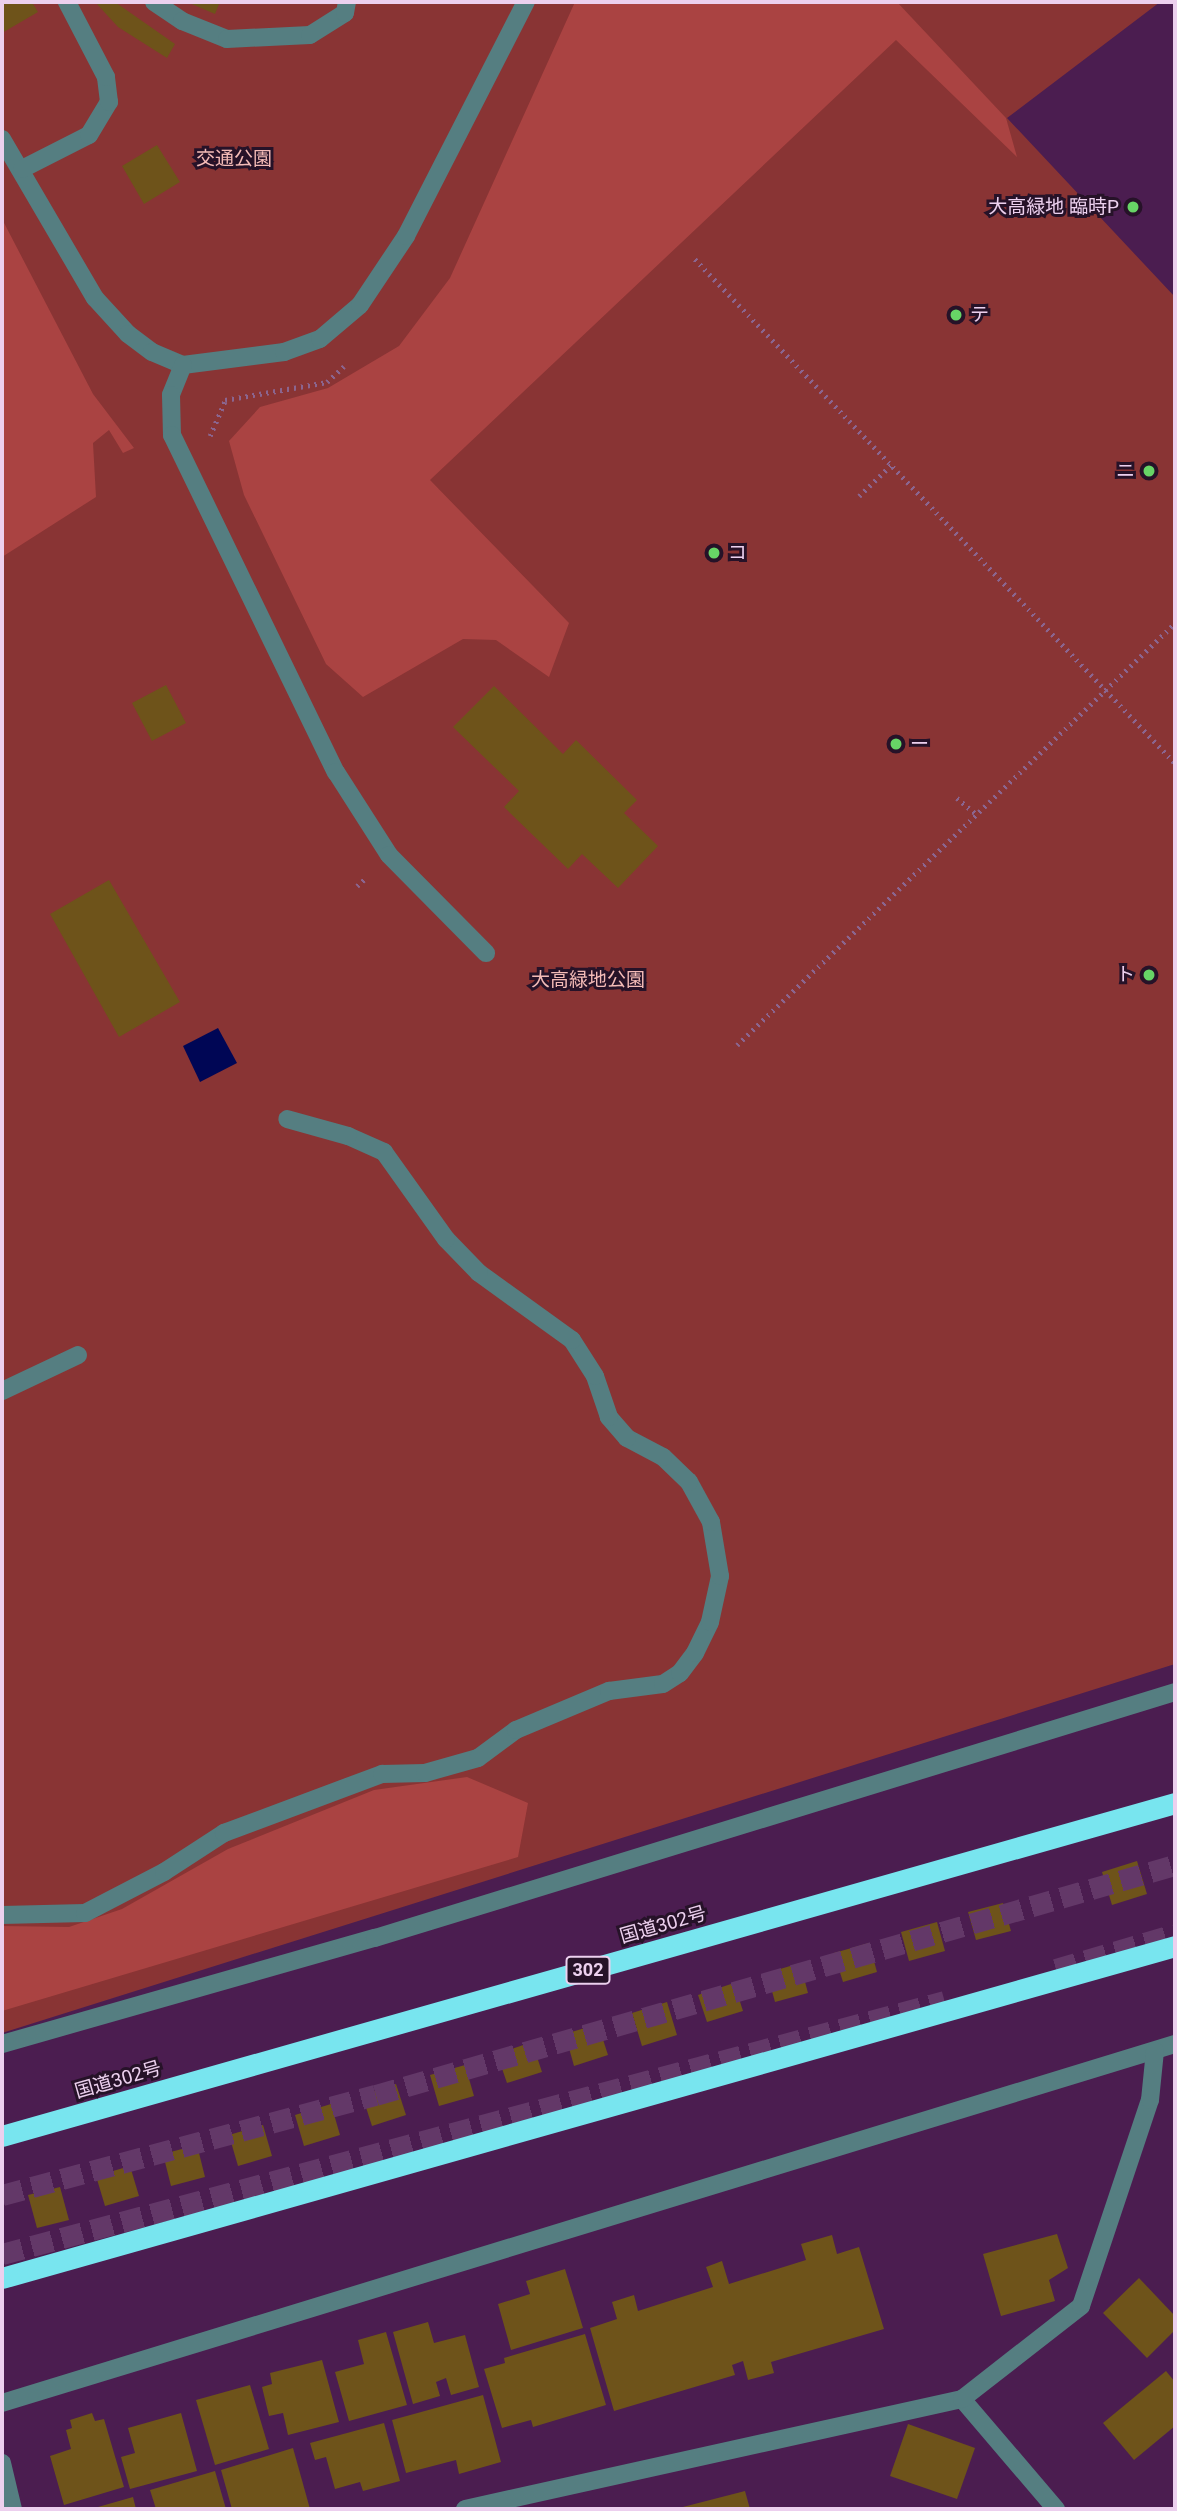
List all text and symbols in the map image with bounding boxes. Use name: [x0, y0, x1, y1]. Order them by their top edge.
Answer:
park label: 交通公園: [196, 148, 272, 170]
place label: 大高緑地 臨時P: [988, 196, 1119, 218]
marker: 大高緑地 臨時P: [1125, 199, 1141, 215]
place label: テ: [970, 304, 989, 326]
marker: テ: [948, 307, 964, 323]
place label: ニ: [1116, 460, 1135, 482]
marker: ニ: [1141, 463, 1157, 479]
place label: コ: [728, 542, 747, 564]
marker: コ: [706, 545, 722, 561]
place label: ー: [910, 733, 929, 755]
marker: ー: [888, 736, 904, 752]
place label: ト: [1116, 964, 1135, 986]
marker: ト: [1141, 967, 1157, 983]
park label: 大高緑地公園: [531, 969, 645, 991]
street label: 国道302号: [617, 1902, 709, 1948]
road number: 302: [565, 1956, 611, 1984]
street label: 国道302号: [72, 2057, 164, 2103]

